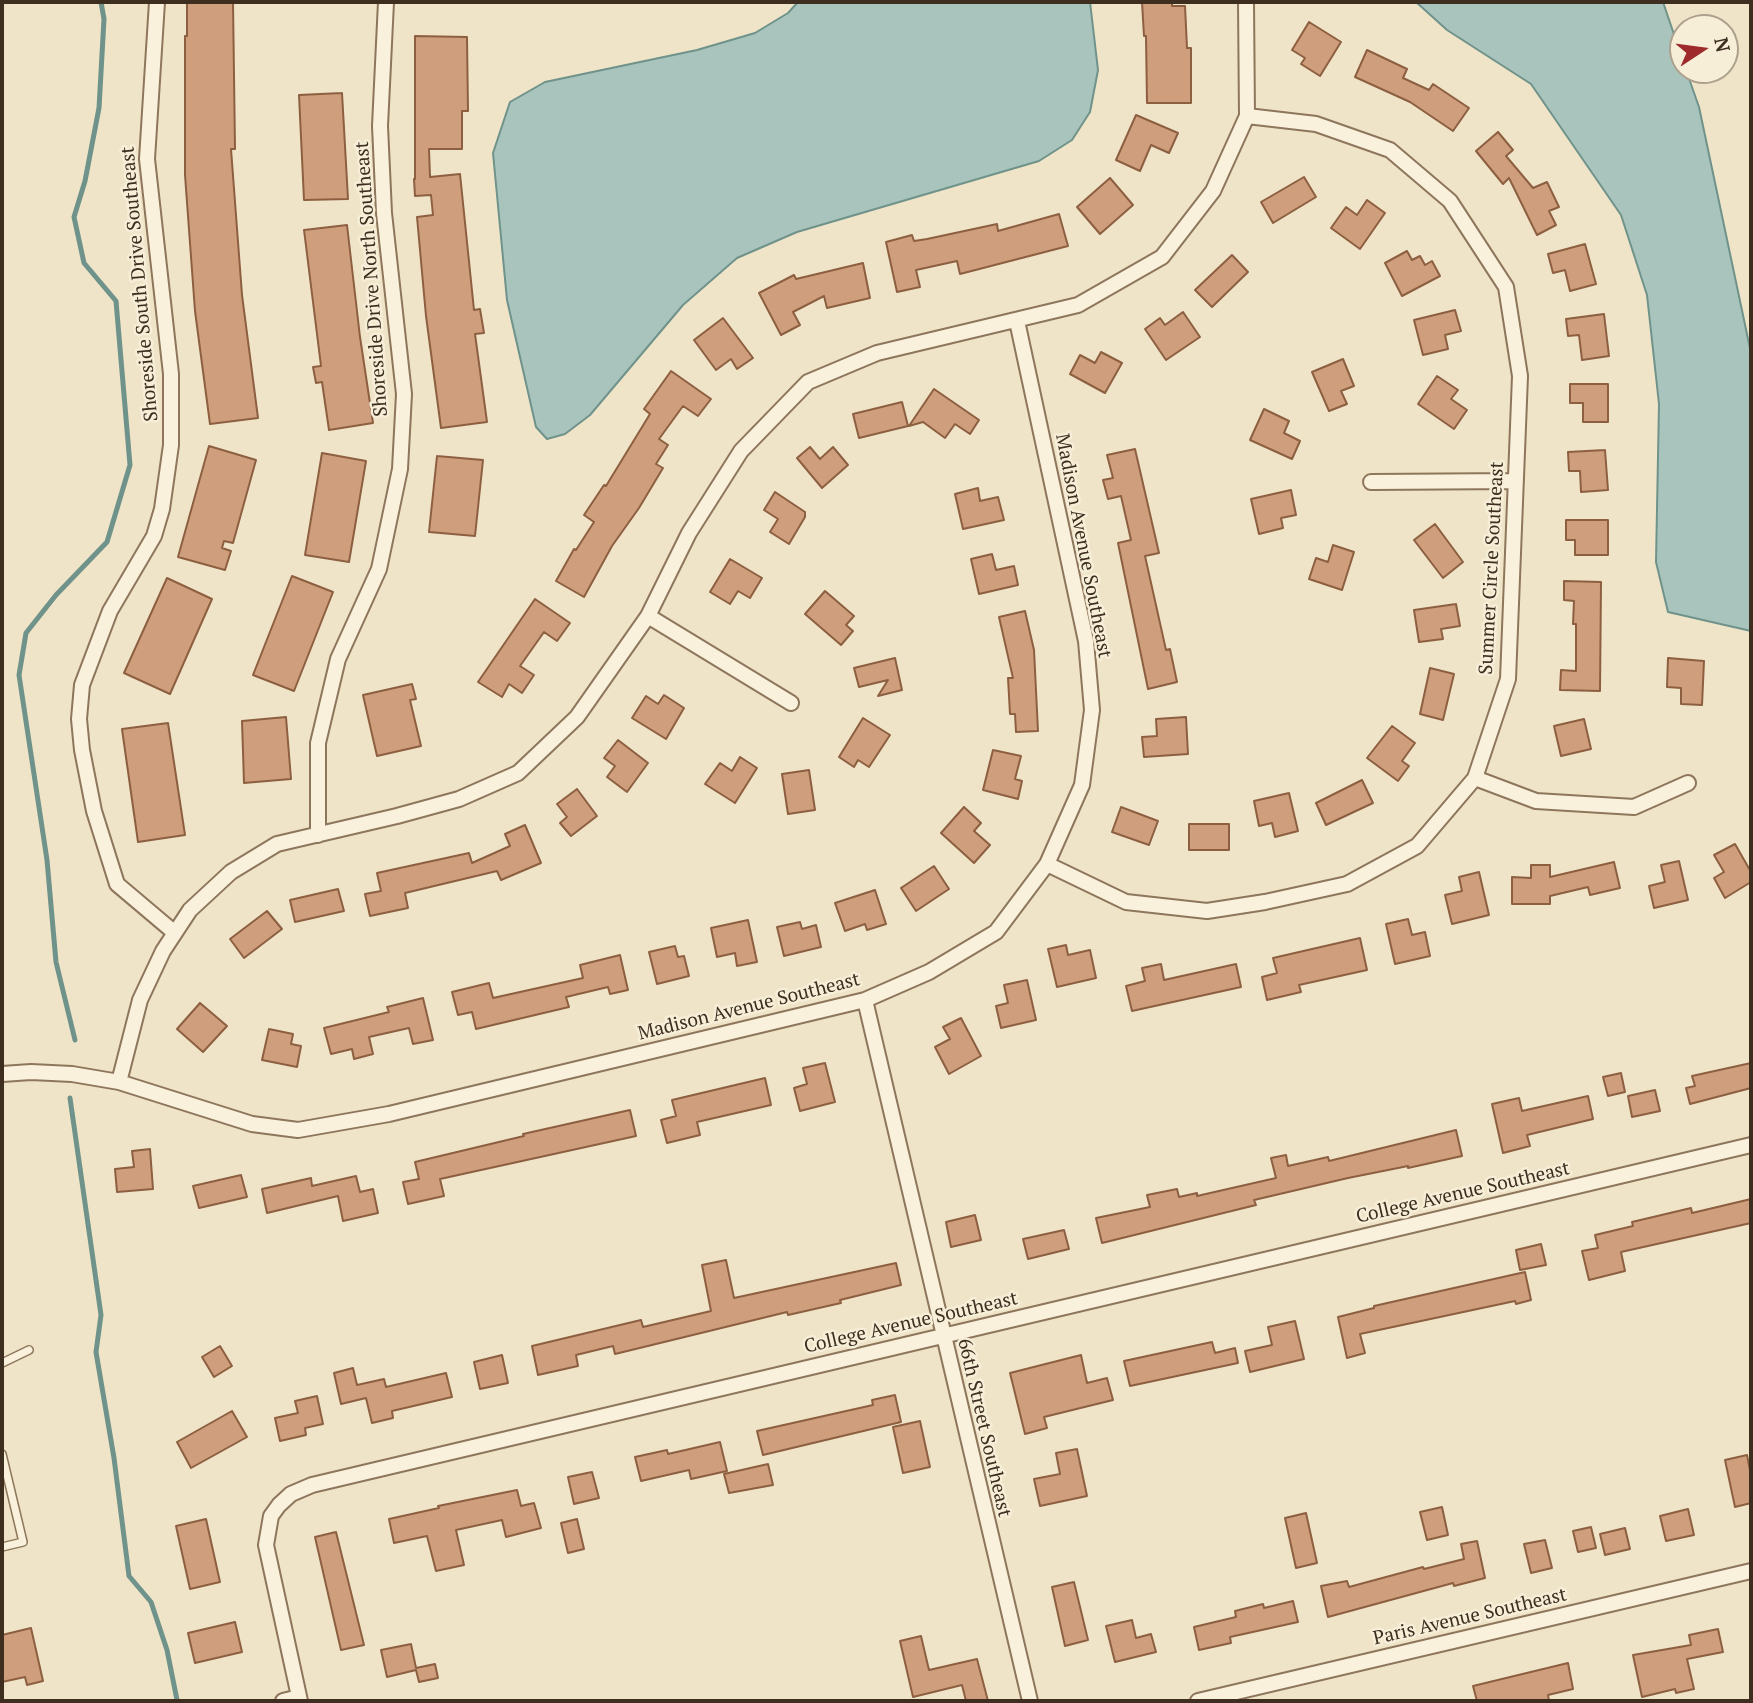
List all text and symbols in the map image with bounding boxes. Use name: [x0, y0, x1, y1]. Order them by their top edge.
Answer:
north arrow: [1669, 14, 1739, 84]
text: N: [1709, 35, 1737, 54]
street label: Shoreside Drive North Southeast: [351, 141, 393, 417]
street label: Shoreside South Drive Southeast: [117, 146, 163, 422]
street label: Madison Avenue Southeast: [1050, 432, 1116, 660]
street label: Summer Circle Southeast: [1475, 461, 1509, 675]
street label: Madison Avenue Southeast: [636, 968, 862, 1046]
street label: College Avenue Southeast: [1354, 1157, 1572, 1229]
street label: College Avenue Southeast: [802, 1287, 1020, 1359]
street label: 66th Street Southeast: [952, 1336, 1016, 1520]
street label: Paris Avenue Southeast: [1371, 1584, 1569, 1650]

